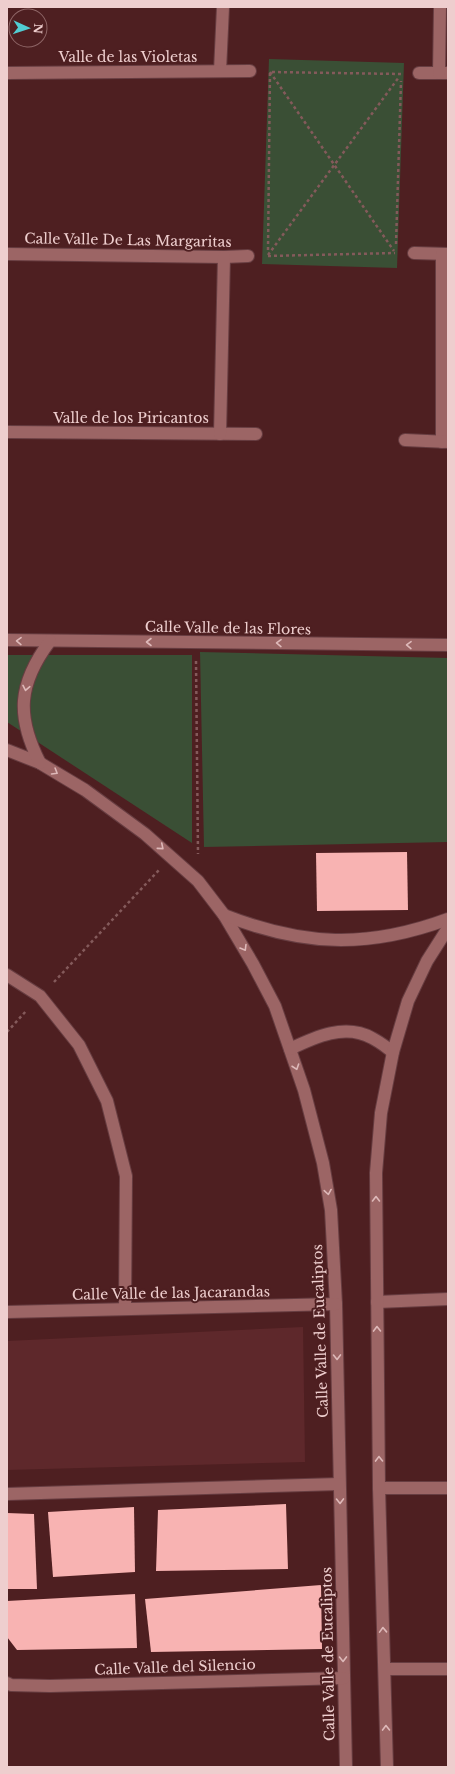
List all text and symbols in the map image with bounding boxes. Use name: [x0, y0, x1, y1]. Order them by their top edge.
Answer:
north arrow: [8, 8, 48, 48]
text: N: [31, 23, 45, 35]
street label: Valle de las Violetas: [58, 48, 197, 66]
street label: Calle Valle De Las Margaritas: [24, 229, 232, 251]
street label: Valle de los Piricantos: [52, 409, 209, 427]
street label: Calle Valle de las Flores: [145, 618, 311, 638]
one-way arrow: [16, 637, 22, 645]
one-way arrow: [146, 638, 152, 646]
one-way arrow: [276, 639, 282, 647]
one-way arrow: [406, 640, 412, 649]
one-way arrow: [22, 685, 31, 691]
one-way arrow: [51, 767, 58, 774]
one-way arrow: [156, 842, 163, 849]
one-way arrow: [239, 944, 246, 951]
one-way arrow: [291, 1063, 300, 1070]
one-way arrow: [323, 1189, 332, 1196]
one-way arrow: [372, 1196, 380, 1202]
street label: Calle Valle de Eucaliptos: [308, 1244, 332, 1418]
street label: Calle Valle de las Jacarandas: [72, 1282, 270, 1304]
one-way arrow: [373, 1326, 381, 1332]
one-way arrow: [333, 1354, 341, 1360]
one-way arrow: [375, 1456, 383, 1462]
one-way arrow: [335, 1498, 344, 1504]
street label: Calle Valle de Eucaliptos: [317, 1567, 339, 1741]
one-way arrow: [379, 1627, 388, 1633]
street label: Calle Valle del Silencio: [94, 1655, 256, 1679]
one-way arrow: [339, 1656, 348, 1662]
one-way arrow: [382, 1725, 390, 1731]

